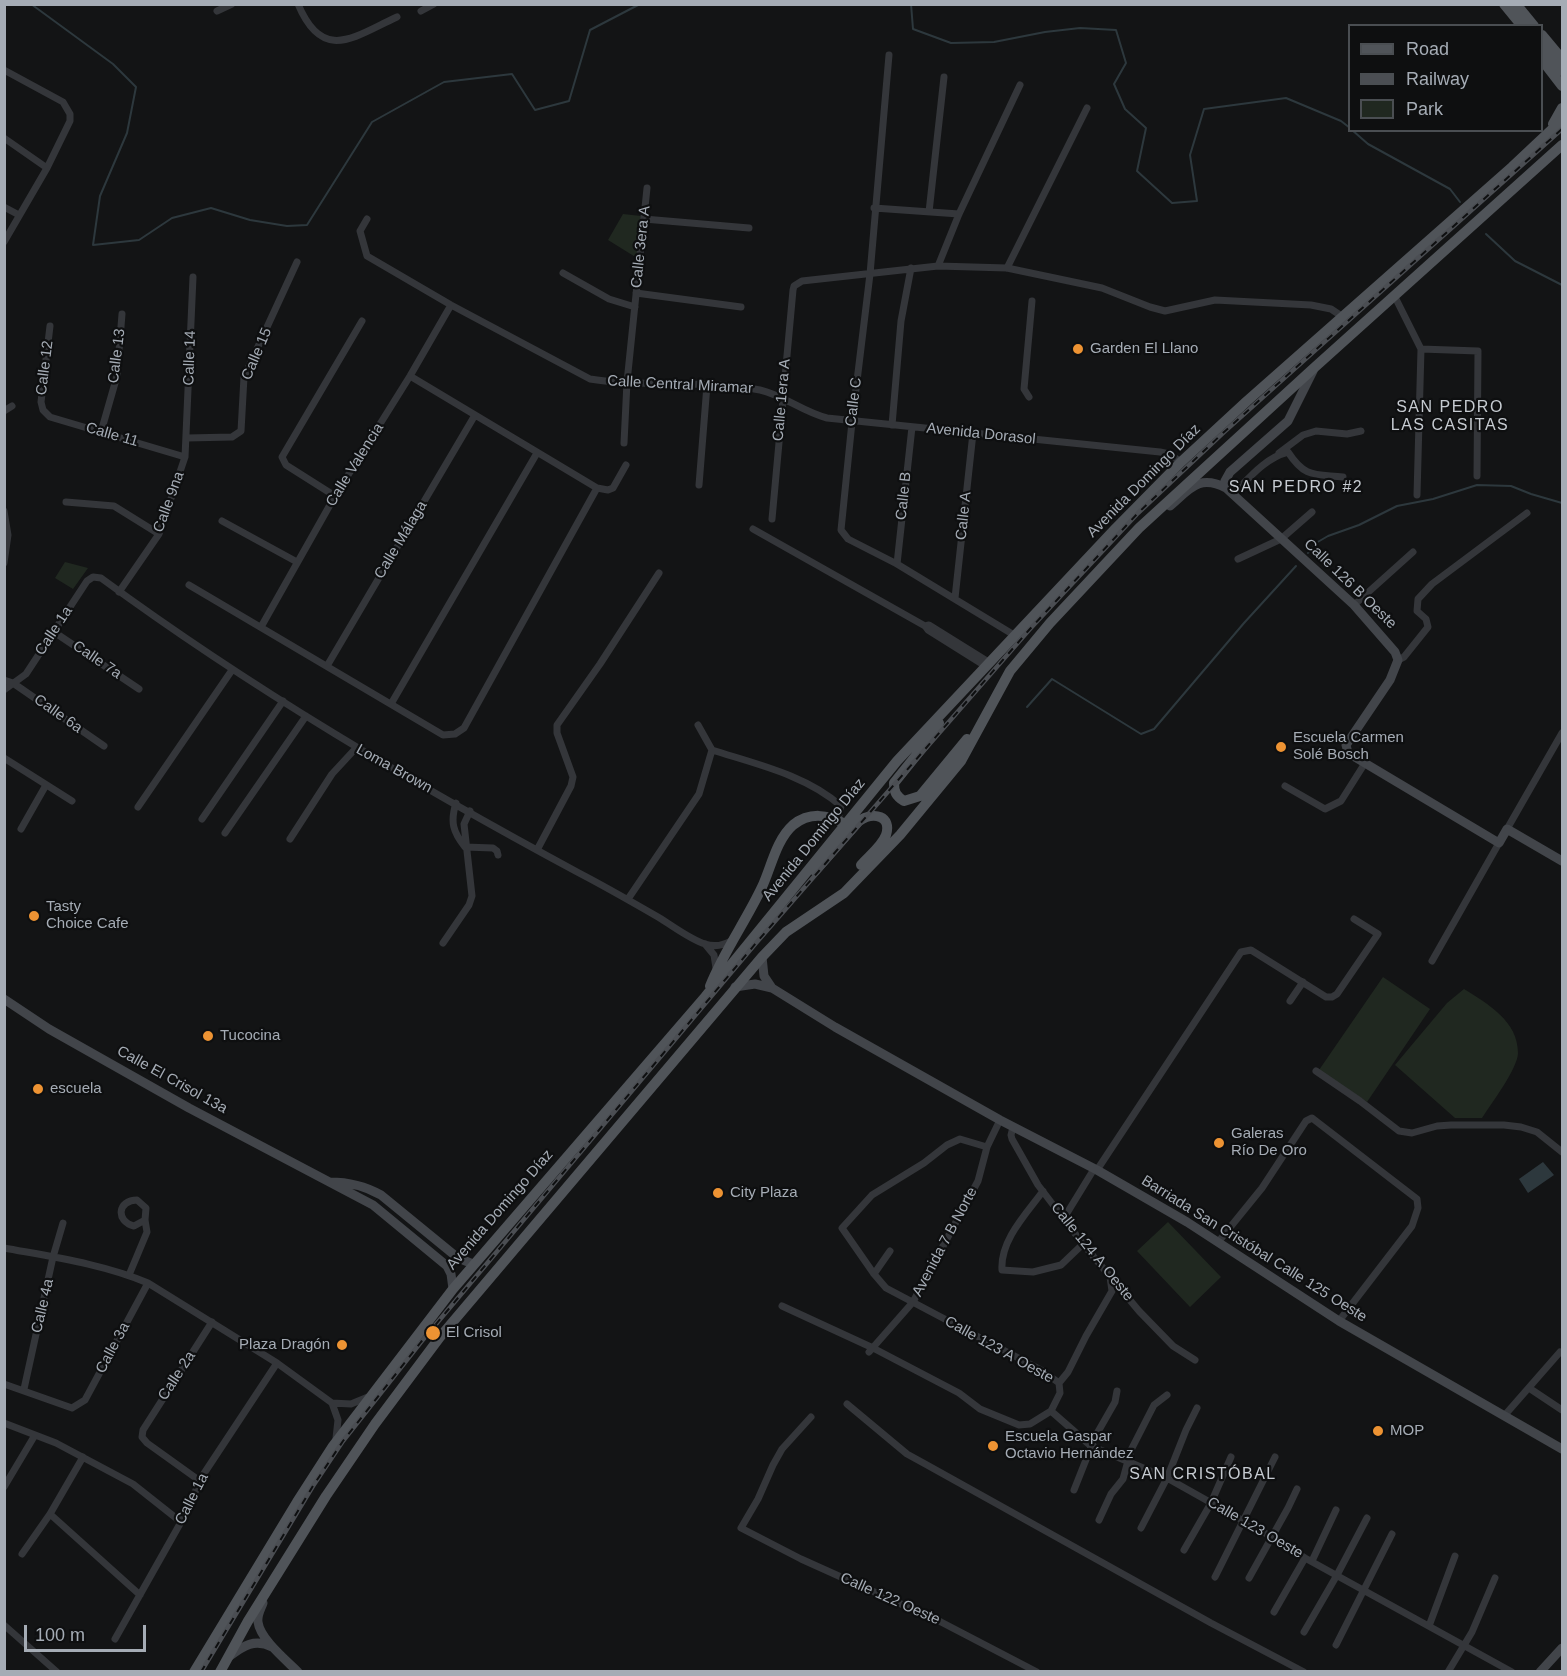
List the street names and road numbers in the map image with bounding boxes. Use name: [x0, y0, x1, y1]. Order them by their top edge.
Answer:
street label: Calle 3era A: [628, 205, 654, 289]
street label: Calle 15: [238, 325, 276, 383]
street label: Calle 13: [105, 328, 129, 384]
street label: Calle 14: [180, 330, 200, 386]
street label: Calle 12: [33, 340, 57, 396]
street label: Calle 1era A: [769, 358, 795, 442]
street label: Calle Central Miramar: [607, 372, 753, 398]
street label: Calle C: [842, 376, 866, 428]
street label: Calle 11: [84, 419, 140, 451]
street label: Avenida Dorasol: [925, 419, 1037, 449]
street label: Calle Valencia: [322, 420, 388, 510]
street label: Avenida Domingo Díaz: [1083, 420, 1205, 542]
street label: Calle 9na: [150, 469, 188, 535]
street label: Calle B: [893, 471, 915, 521]
street label: Calle A: [953, 491, 975, 541]
street label: Calle Málaga: [371, 498, 431, 582]
street label: Calle 126 B Oeste: [1300, 535, 1400, 633]
street label: Calle 1a: [31, 603, 77, 659]
street label: Calle 7a: [69, 637, 125, 683]
street label: Calle 6a: [30, 691, 86, 737]
street label: Loma Brown: [353, 741, 435, 797]
street label: Avenida Domingo Díaz: [759, 775, 869, 905]
street label: Calle El Crisol 13a: [114, 1042, 230, 1118]
street label: Avenida Domingo Díaz: [443, 1146, 557, 1274]
street label: Barriada San Cristóbal Calle 125 Oeste: [1138, 1172, 1370, 1326]
street label: Avenida 7 B Norte: [909, 1184, 981, 1300]
street label: Calle 124 A Oeste: [1047, 1199, 1137, 1305]
street label: Calle 4a: [28, 1277, 58, 1335]
street label: Calle 123 A Oeste: [941, 1313, 1057, 1387]
street label: Calle 3a: [92, 1319, 134, 1377]
street label: Calle 2a: [154, 1348, 200, 1404]
street label: Calle 1a: [171, 1470, 213, 1528]
street label: Calle 123 Oeste: [1204, 1493, 1306, 1563]
street label: Calle 122 Oeste: [837, 1569, 943, 1629]

